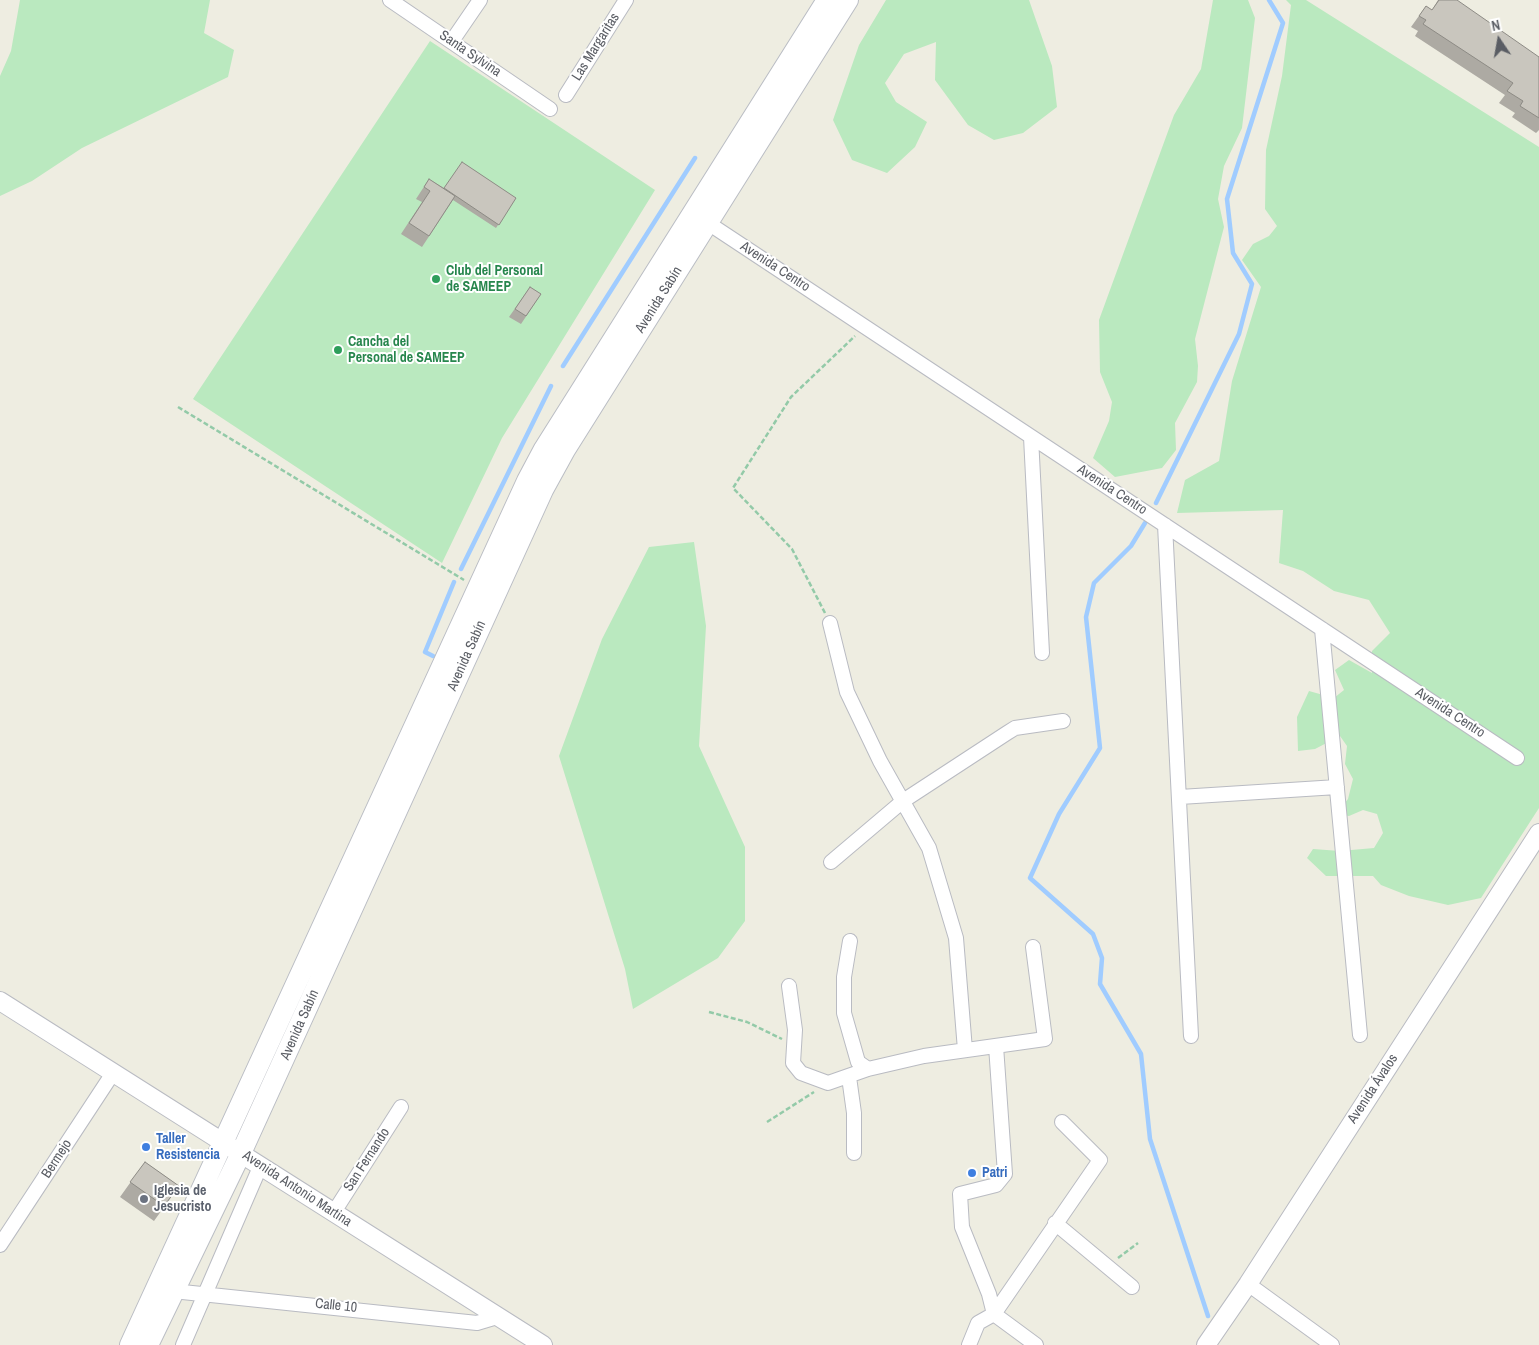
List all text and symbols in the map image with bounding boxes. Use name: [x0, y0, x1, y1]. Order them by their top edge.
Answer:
street label: Las Margaritas: [569, 10, 623, 84]
north arrow: [1474, 15, 1524, 65]
text: N: [1490, 16, 1502, 35]
street label: Santa Sylvina: [436, 27, 504, 81]
street label: Avenida Centro: [737, 238, 813, 296]
place label: Club del Personal de SAMEEP: [446, 263, 543, 296]
street label: Avenida Sabín: [632, 264, 686, 336]
marker: Club del Personal de SAMEEP: [430, 273, 442, 285]
place label: Cancha del Personal de SAMEEP: [348, 334, 465, 367]
marker: Cancha del Personal de SAMEEP: [332, 344, 344, 356]
street label: Avenida Centro: [1074, 461, 1150, 519]
street label: Avenida Sabín: [444, 618, 490, 694]
street label: Avenida Centro: [1412, 684, 1488, 742]
street label: Avenida Sabín: [277, 987, 323, 1063]
street label: Avenida Ávalos: [1344, 1051, 1402, 1127]
street label: San Fernando: [340, 1125, 394, 1195]
place label: Taller Resistencia: [156, 1131, 220, 1164]
street label: Bermejo: [38, 1137, 76, 1181]
marker: Taller Resistencia: [140, 1141, 152, 1153]
street label: Avenida Antonio Martina: [239, 1147, 355, 1231]
place label: Patri: [982, 1165, 1008, 1181]
marker: Patri: [966, 1167, 978, 1179]
place label: Iglesia de Jesucristo: [154, 1183, 211, 1216]
marker: Iglesia de Jesucristo: [138, 1193, 150, 1205]
street label: Calle 10: [314, 1295, 358, 1317]

